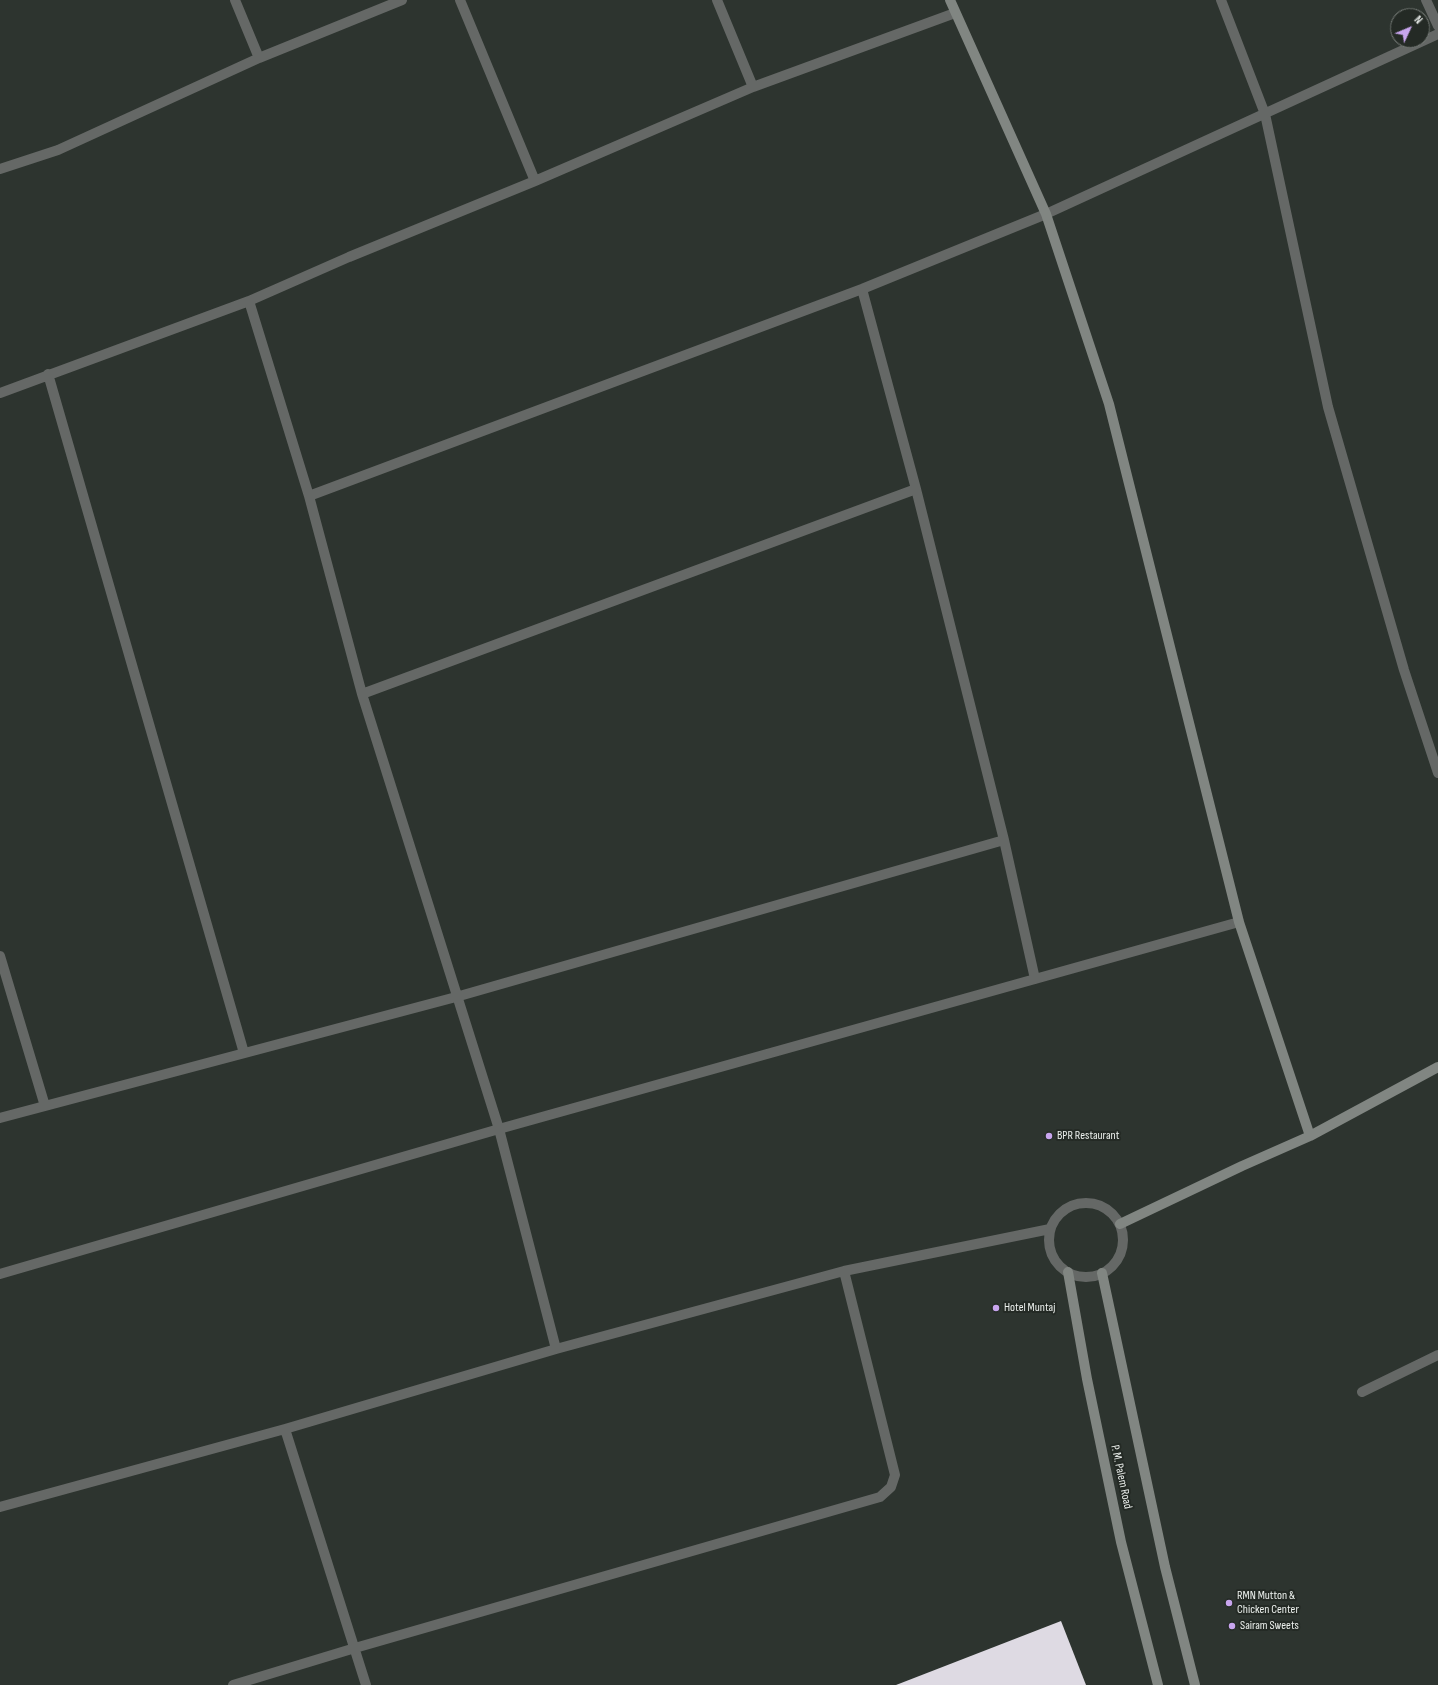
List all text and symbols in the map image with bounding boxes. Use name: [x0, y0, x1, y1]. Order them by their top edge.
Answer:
north arrow: [1390, 8, 1430, 48]
text: N: [1412, 13, 1425, 27]
place label: BPR Restaurant: [1057, 1129, 1119, 1143]
marker: BPR Restaurant: [1044, 1131, 1054, 1141]
place label: Hotel Muntaj: [1004, 1301, 1055, 1315]
marker: Hotel Muntaj: [991, 1303, 1001, 1313]
street label: P. M. Palem Road: [1107, 1444, 1135, 1510]
place label: RMN Mutton & Chicken Center: [1237, 1589, 1299, 1617]
marker: RMN Mutton & Chicken Center: [1224, 1598, 1234, 1608]
place label: Sairam Sweets: [1240, 1619, 1299, 1633]
marker: Sairam Sweets: [1227, 1621, 1237, 1631]

